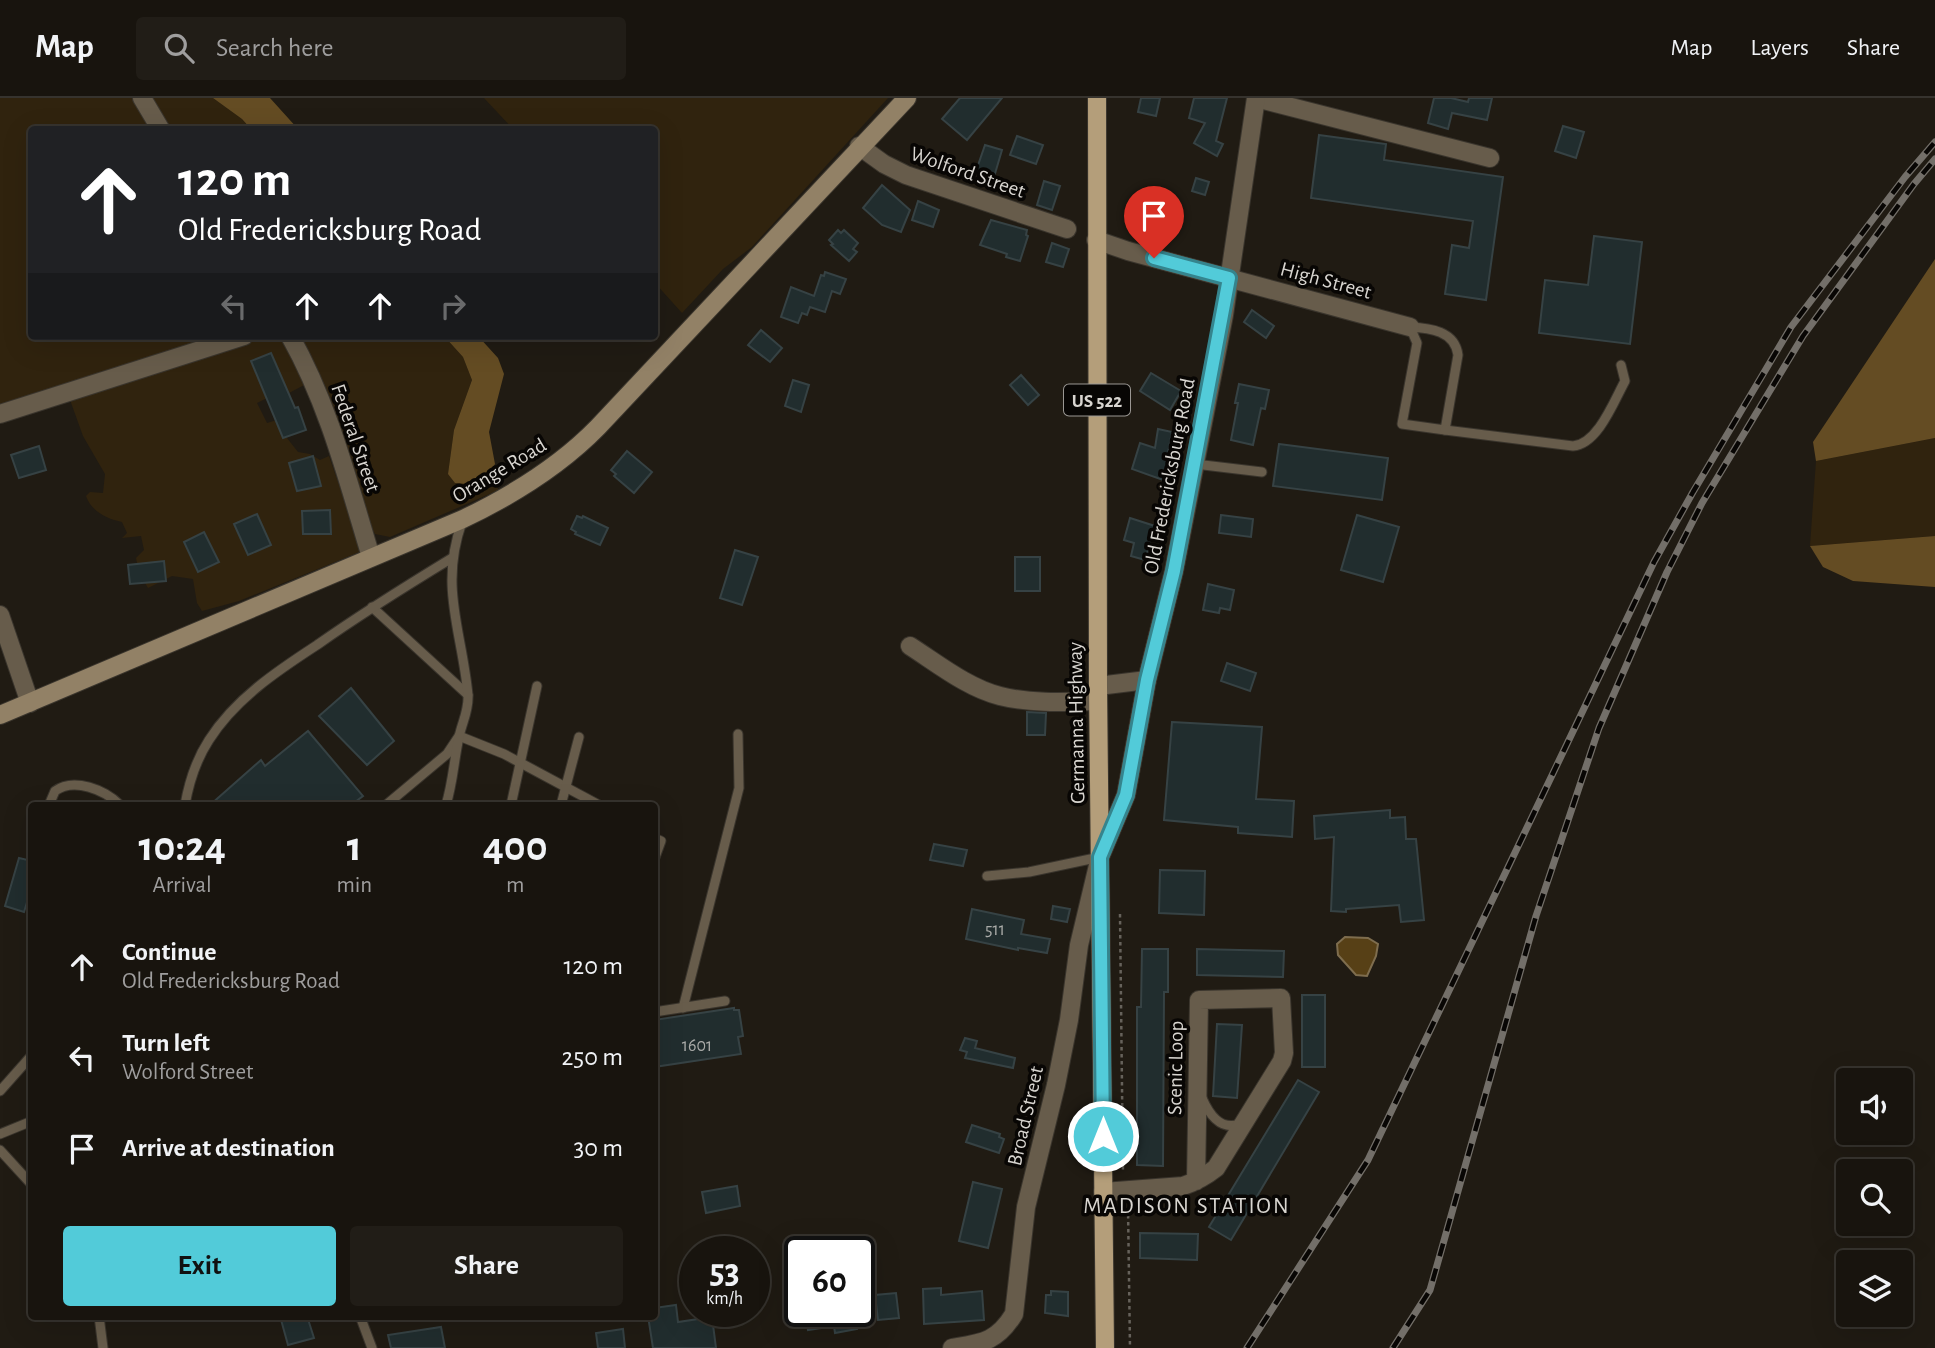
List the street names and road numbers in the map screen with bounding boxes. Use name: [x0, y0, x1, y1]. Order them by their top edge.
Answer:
street label: Wolford Street: [908, 143, 1028, 202]
street label: High Street: [1278, 258, 1374, 303]
street label: Old Fredericksburg Road: [1140, 376, 1199, 576]
street label: Federal Street: [327, 381, 384, 495]
road number: US 522: [1064, 384, 1130, 416]
street label: Orange Road: [449, 434, 550, 507]
street label: Germanna Highway: [1065, 642, 1088, 804]
street label: Scenic Loop: [1164, 1021, 1187, 1115]
street label: Broad Street: [1004, 1064, 1047, 1168]

